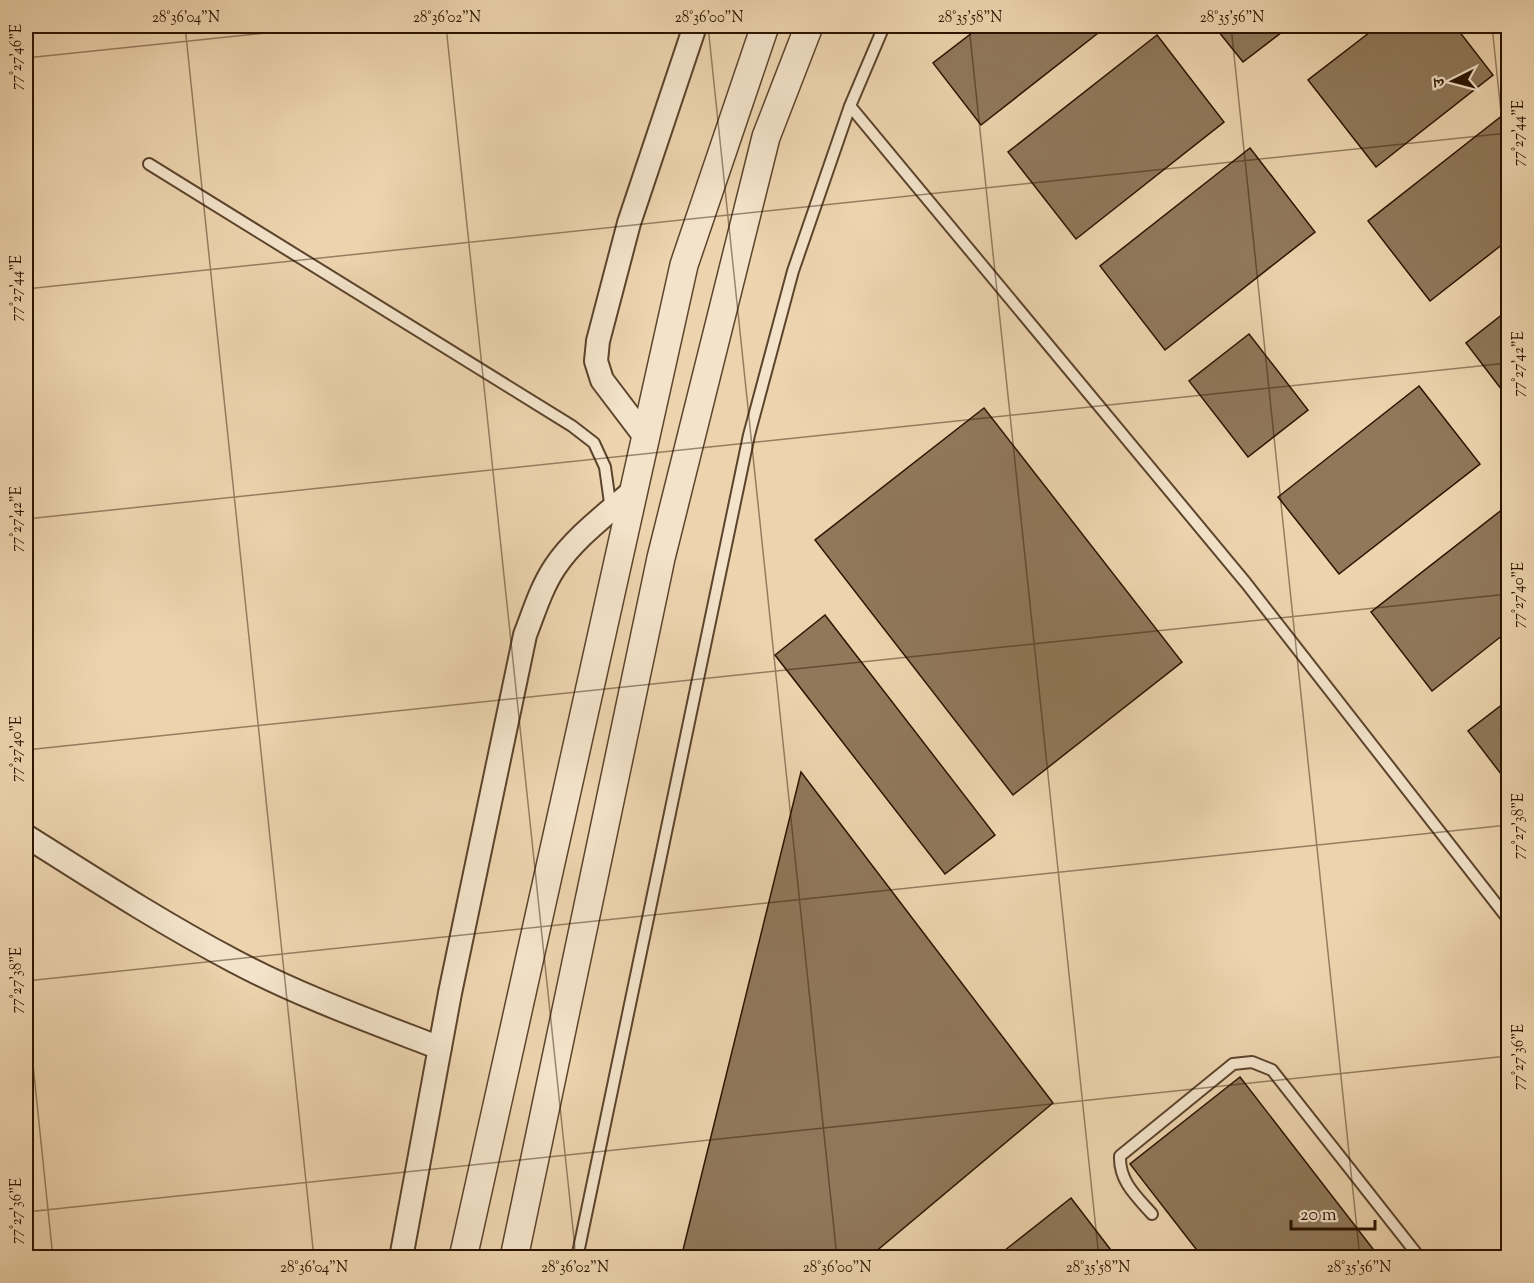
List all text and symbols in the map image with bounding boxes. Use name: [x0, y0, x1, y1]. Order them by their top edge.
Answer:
text: 28°36'04"N: [152, 8, 220, 29]
text: 28°36'02"N: [413, 8, 481, 29]
text: 28°36'00"N: [675, 8, 743, 29]
text: 28°35'58"N: [938, 8, 1002, 29]
text: 28°35'56"N: [1200, 8, 1264, 29]
text: 77°27'46"E: [7, 24, 28, 90]
north arrow: [1423, 51, 1483, 111]
text: उ: [1429, 75, 1453, 89]
text: 77°27'44"E: [1509, 100, 1530, 166]
text: 77°27'44"E: [7, 255, 28, 321]
text: 77°27'42"E: [1509, 331, 1530, 397]
text: 77°27'42"E: [7, 486, 28, 552]
text: 77°27'40"E: [1509, 562, 1530, 628]
text: 77°27'40"E: [7, 716, 28, 782]
text: 77°27'38"E: [1509, 793, 1530, 859]
text: 77°27'38"E: [7, 947, 28, 1013]
text: 77°27'36"E: [1509, 1024, 1530, 1090]
text: 77°27'36"E: [7, 1178, 28, 1244]
scale bar: [1291, 1193, 1375, 1231]
text: 20 m: [1300, 1203, 1337, 1229]
text: 28°36'04"N: [280, 1258, 348, 1279]
text: 28°36'02"N: [541, 1258, 609, 1279]
text: 28°36'00"N: [803, 1258, 871, 1279]
text: 28°35'58"N: [1066, 1258, 1130, 1279]
text: 28°35'56"N: [1327, 1258, 1391, 1279]

